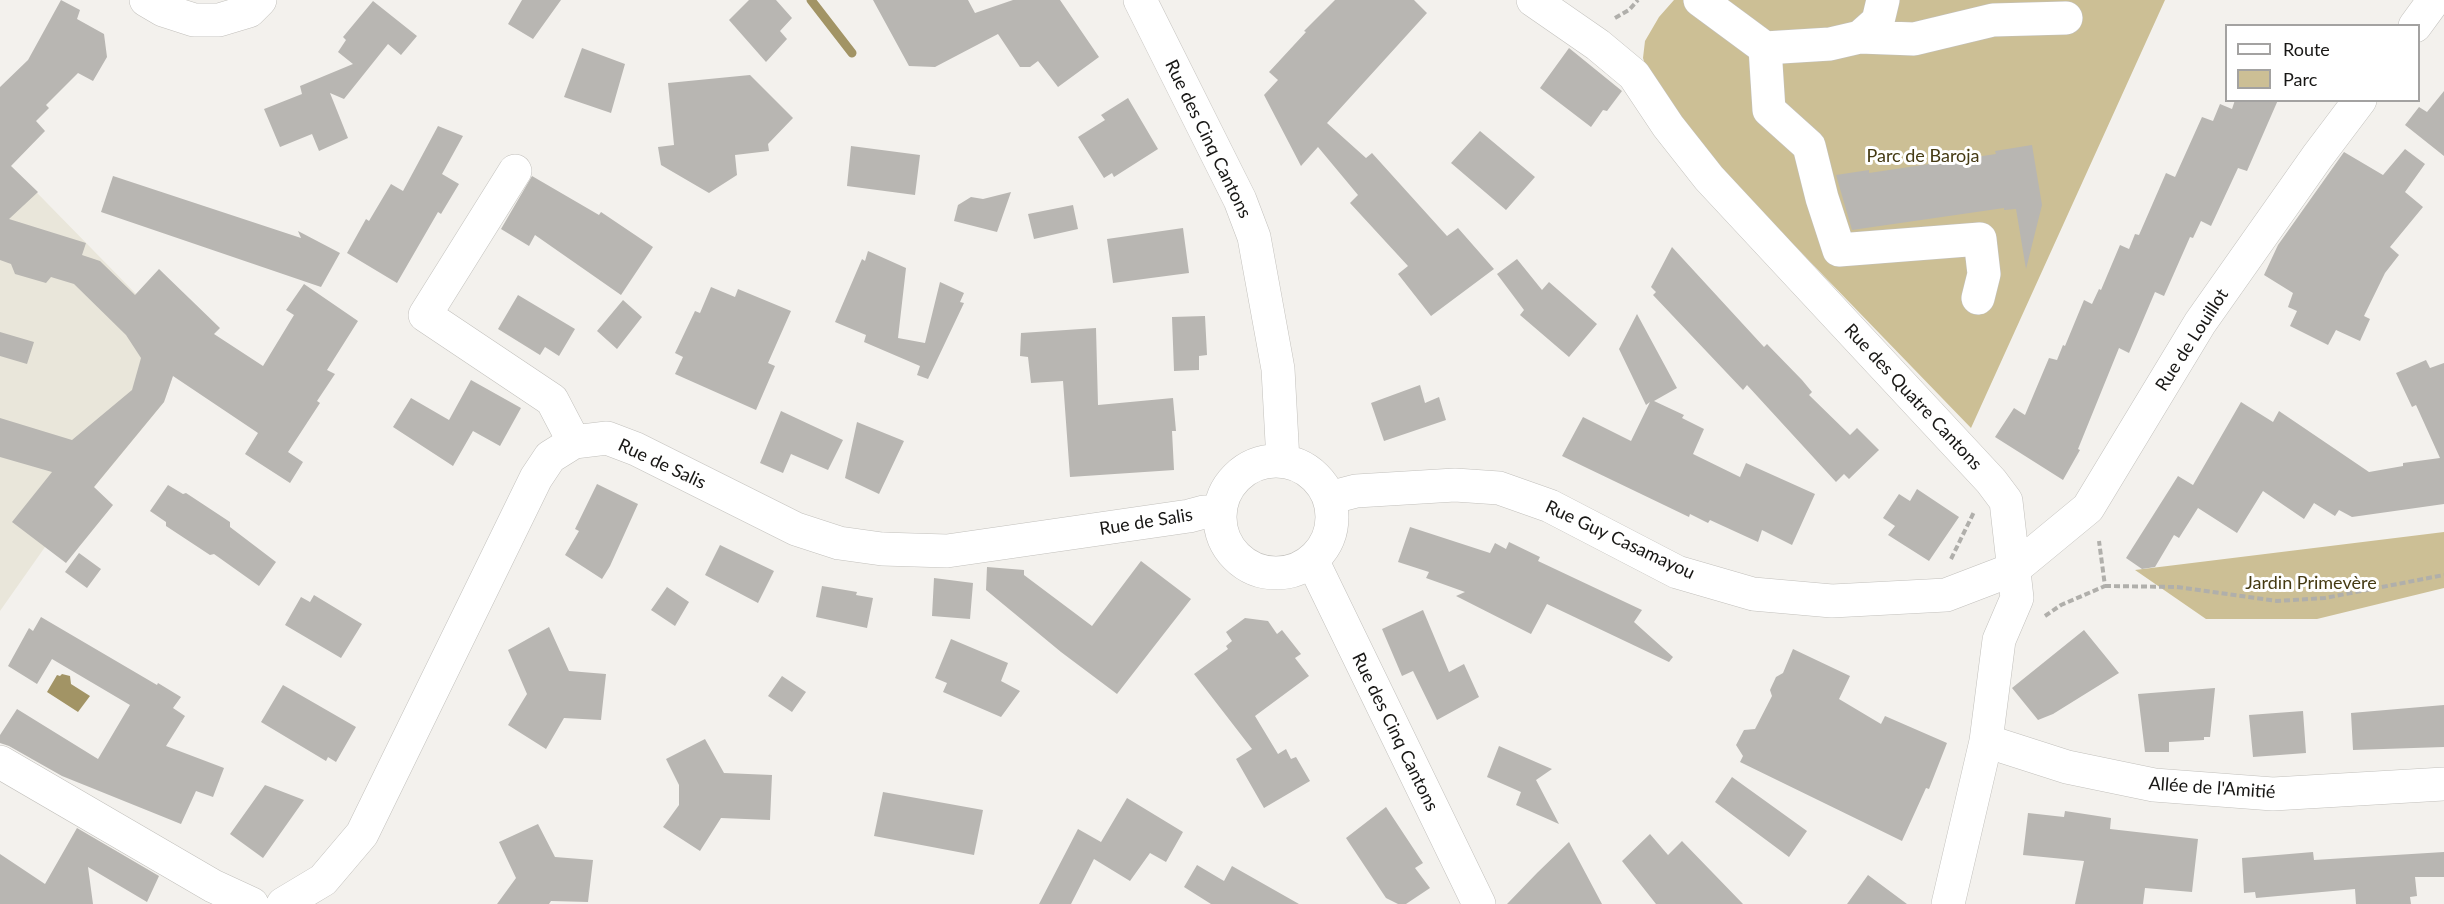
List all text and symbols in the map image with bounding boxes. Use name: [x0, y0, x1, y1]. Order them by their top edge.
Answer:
legend: [2225, 24, 2420, 102]
text: Route: [2283, 38, 2330, 60]
street label: Rue des Cinq Cantons: [1160, 56, 1256, 222]
text: Parc: [2283, 68, 2317, 90]
park label: Parc de Baroja: [1866, 145, 1980, 167]
street label: Rue de Louillot: [2151, 285, 2233, 395]
street label: Rue des Quatre Cantons: [1840, 319, 1986, 475]
street label: Rue de Salis: [615, 434, 709, 494]
street label: Rue Guy Casamayou: [1542, 496, 1698, 584]
street label: Rue de Salis: [1098, 504, 1194, 540]
park label: Jardin Primevère: [2245, 572, 2377, 594]
street label: Rue des Cinq Cantons: [1347, 649, 1443, 815]
street label: Allée de l'Amitié: [2148, 773, 2276, 803]

